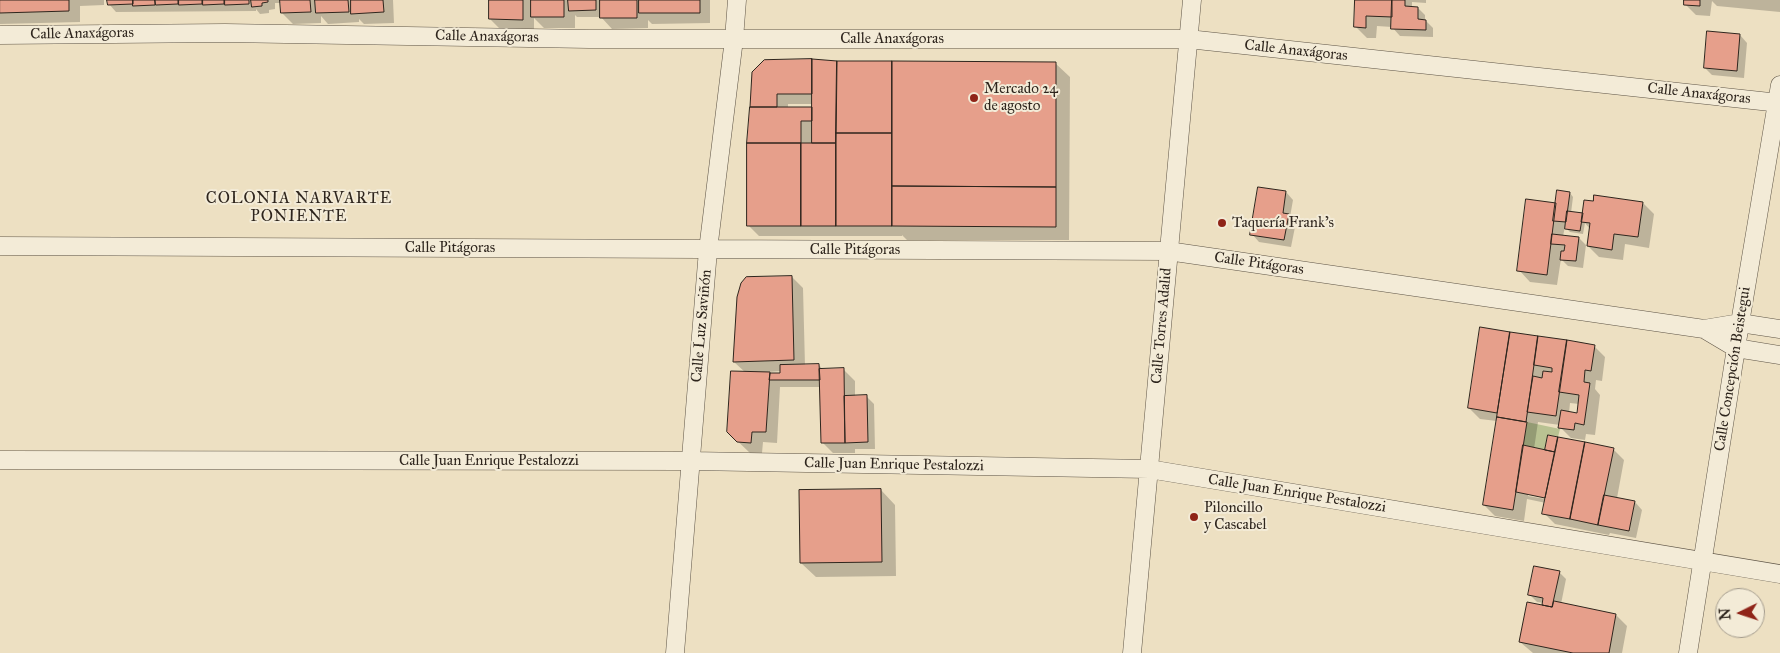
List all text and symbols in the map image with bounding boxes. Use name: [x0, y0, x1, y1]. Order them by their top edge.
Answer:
street label: Calle Anaxágoras: [30, 24, 134, 44]
street label: Calle Anaxágoras: [435, 27, 539, 47]
street label: Calle Anaxágoras: [840, 30, 944, 48]
street label: Calle Anaxágoras: [1243, 37, 1349, 65]
place label: Mercado 24 de agosto: [984, 80, 1058, 115]
street label: Calle Anaxágoras: [1646, 80, 1752, 108]
marker: Mercado 24 de agosto: [968, 92, 980, 104]
district label: COLONIA NARVARTE PONIENTE: [204, 189, 394, 227]
place label: Taquería Frank's: [1232, 214, 1334, 232]
marker: Taquería Frank's: [1216, 217, 1228, 229]
street label: Calle Pitágoras: [405, 239, 495, 257]
street label: Calle Pitágoras: [810, 241, 900, 259]
street label: Calle Pitágoras: [1213, 249, 1305, 279]
street label: Calle Torres Adalid: [1148, 267, 1176, 385]
street label: Calle Luz Saviñón: [688, 269, 716, 383]
street label: Calle Concepción Beistegui: [1711, 286, 1755, 452]
street label: Calle Juan Enrique Pestalozzi: [399, 452, 579, 470]
street label: Calle Juan Enrique Pestalozzi: [804, 454, 984, 476]
street label: Calle Juan Enrique Pestalozzi: [1207, 471, 1387, 517]
place label: Piloncillo y Cascabel: [1204, 499, 1267, 534]
marker: Piloncillo y Cascabel: [1188, 511, 1200, 523]
north arrow: [1715, 588, 1765, 638]
text: N: [1717, 607, 1734, 621]

